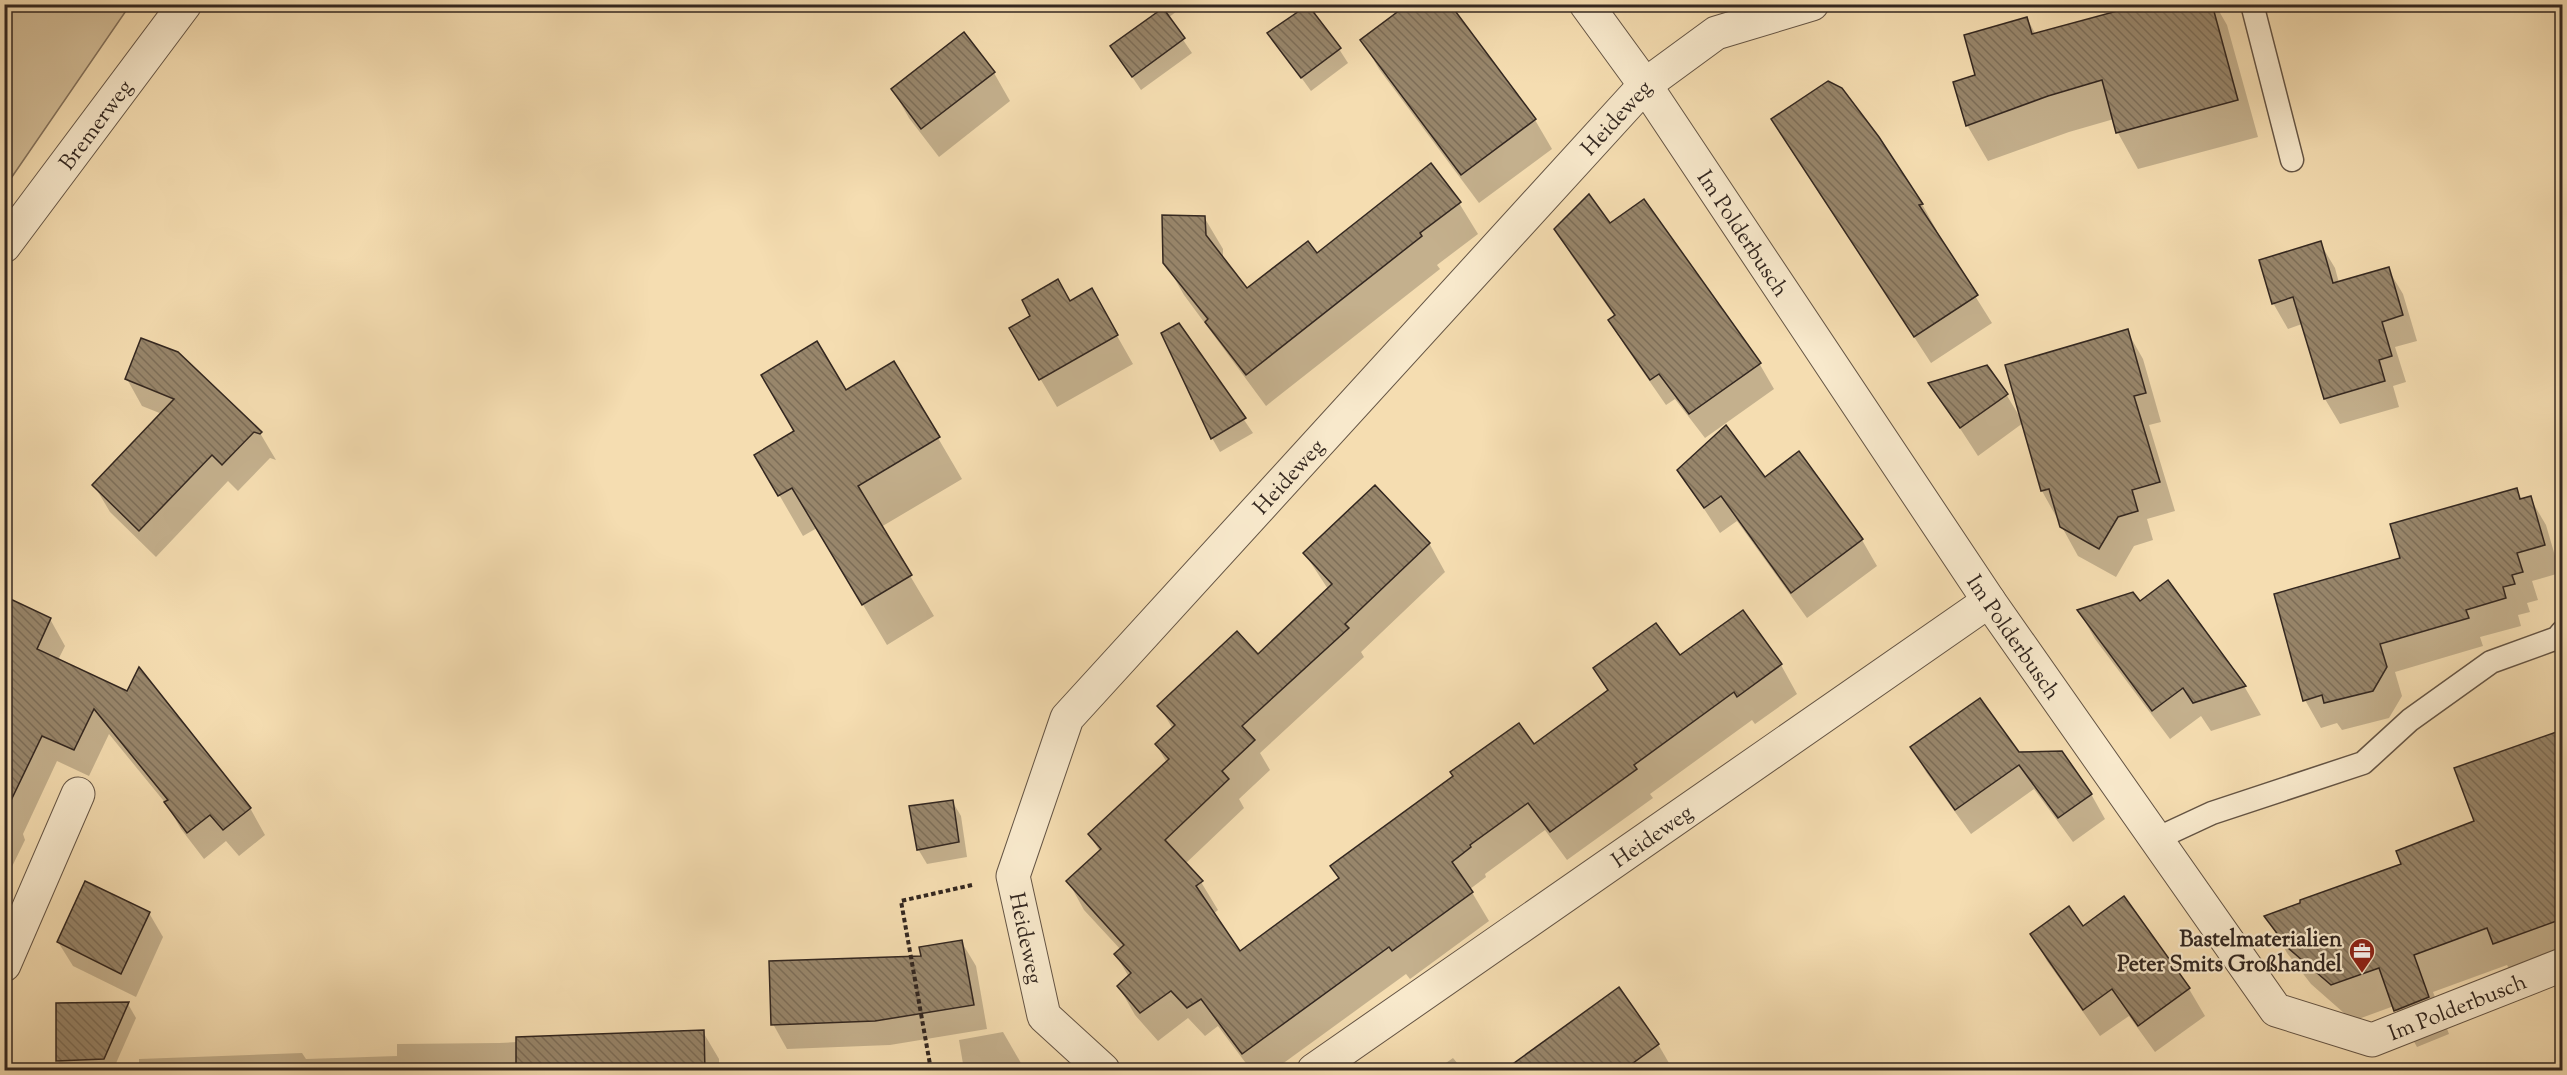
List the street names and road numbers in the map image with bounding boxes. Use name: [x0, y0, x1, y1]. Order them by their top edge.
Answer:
street label: Bremerweg: [53, 74, 142, 178]
street label: Heideweg: [1575, 74, 1661, 164]
street label: Im Polderbusch: [1687, 165, 1795, 304]
street label: Heideweg: [1247, 433, 1333, 523]
street label: Im Polderbusch: [1957, 569, 2067, 707]
street label: Heideweg: [1606, 798, 1701, 878]
street label: Heideweg: [999, 890, 1049, 988]
street label: Im Polderbusch: [2384, 967, 2532, 1051]

